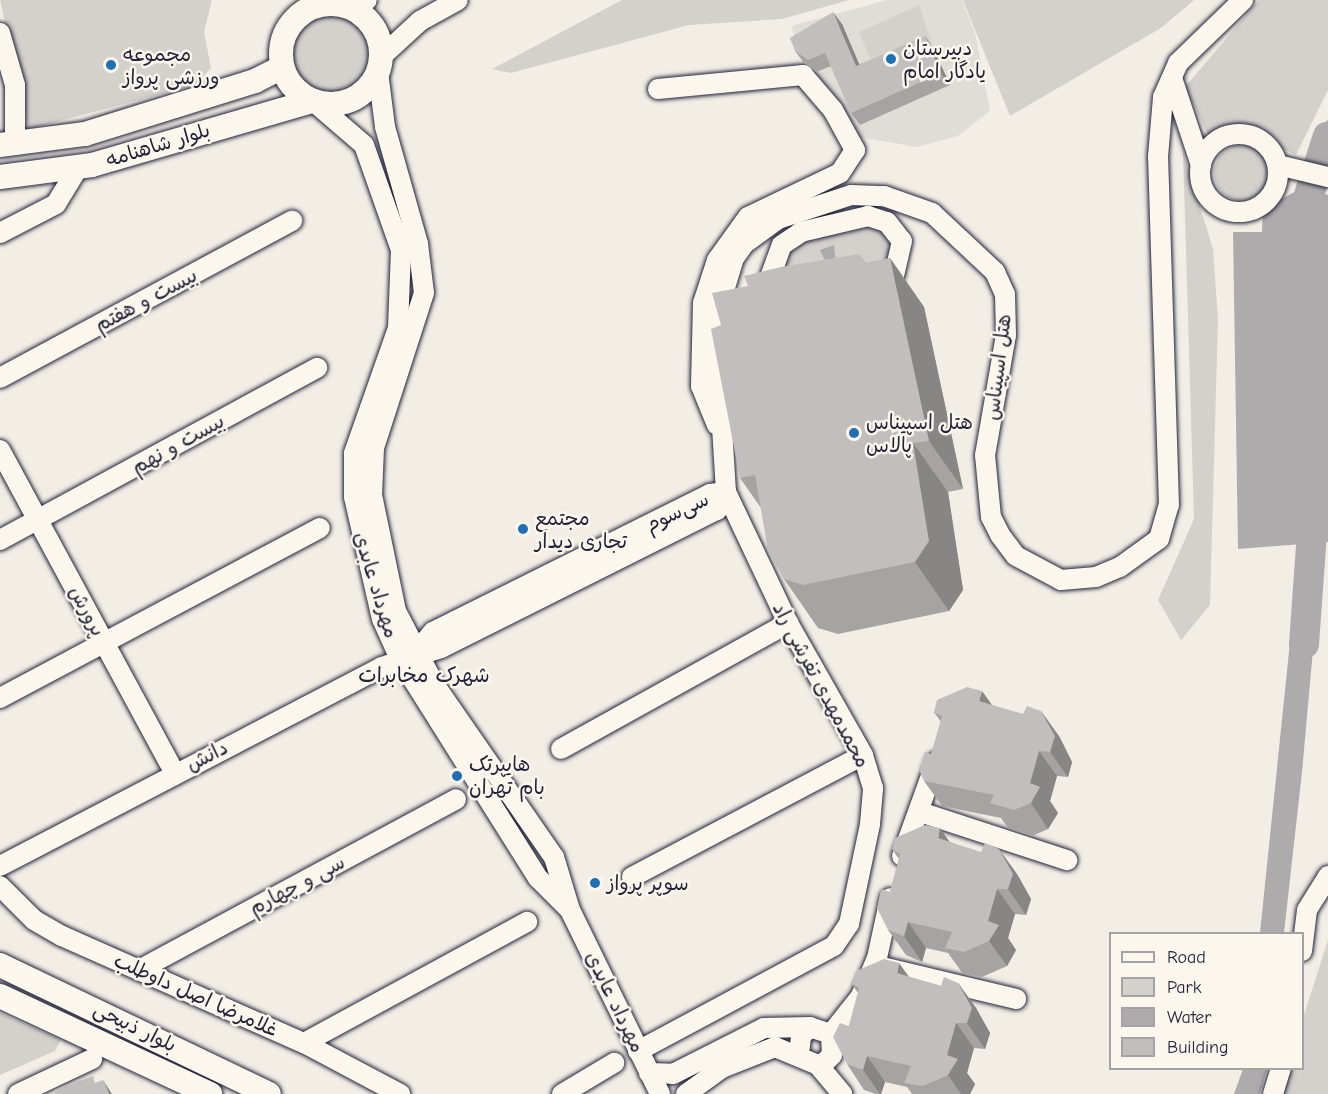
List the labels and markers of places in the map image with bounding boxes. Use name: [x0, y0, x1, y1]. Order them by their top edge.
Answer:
place label: دبیرستان یادگار امام: [903, 36, 986, 83]
place label: مجموعه ورزشی پرواز: [123, 42, 219, 89]
marker: دبیرستان یادگار امام: [884, 52, 898, 66]
marker: مجموعه ورزشی پرواز: [104, 58, 118, 72]
place label: هتل اسپیناس پالاس: [866, 410, 973, 457]
marker: هتل اسپیناس پالاس: [847, 426, 861, 440]
place label: مجتمع تجاری دیدار: [535, 506, 627, 553]
marker: مجتمع تجاری دیدار: [516, 522, 530, 536]
place label: هایپرتک بام تهران: [469, 752, 545, 799]
marker: هایپرتک بام تهران: [450, 769, 464, 783]
place label: سوپر پرواز: [607, 871, 689, 895]
marker: سوپر پرواز: [588, 876, 602, 890]

